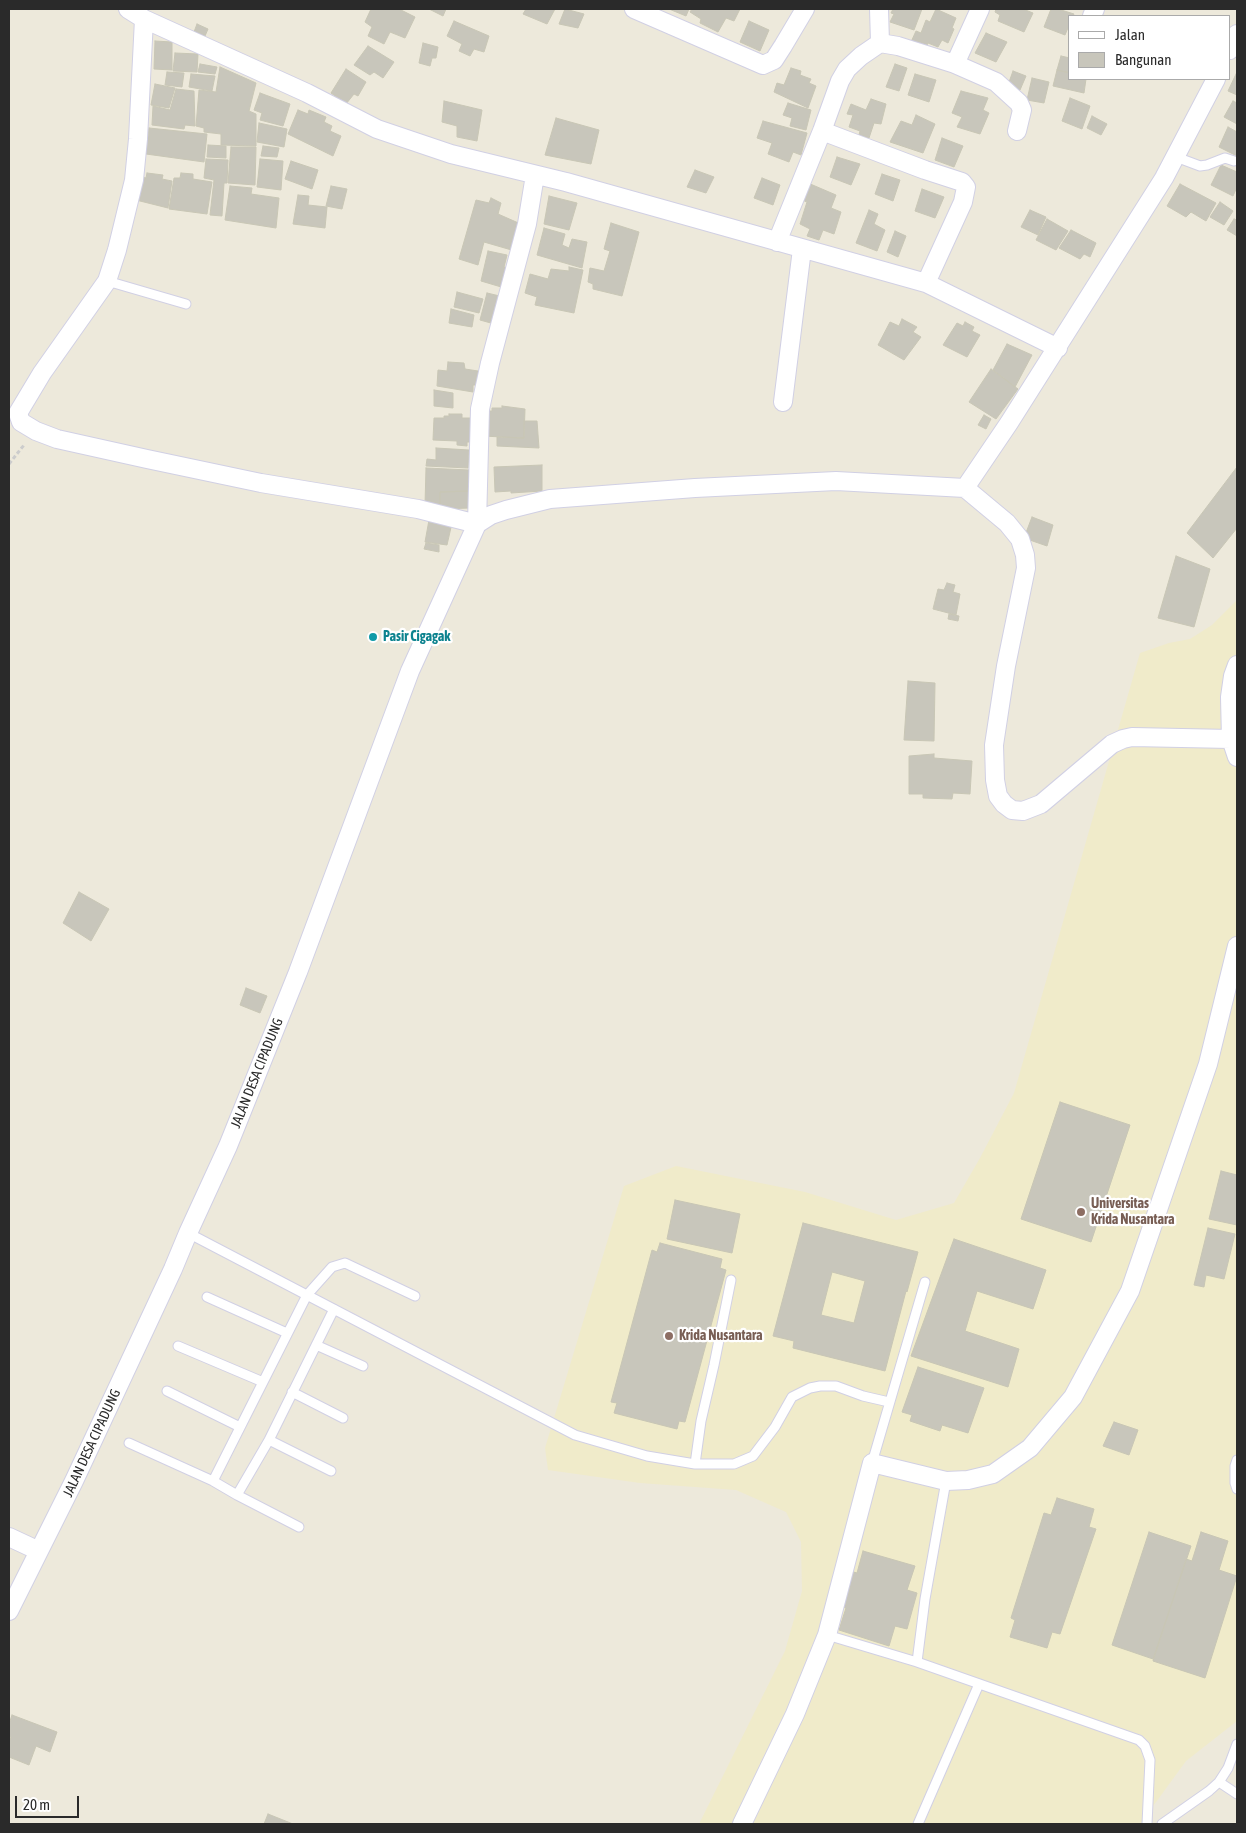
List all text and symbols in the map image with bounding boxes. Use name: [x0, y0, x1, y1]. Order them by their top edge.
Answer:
legend: [1068, 15, 1231, 80]
text: Jalan: [1115, 26, 1145, 43]
text: Bangunan: [1115, 51, 1172, 68]
place label: Pasir Cigagak: [383, 629, 450, 645]
marker: Pasir Cigagak: [367, 631, 379, 643]
street label: JALAN DESA CIPADUNG: [227, 1016, 287, 1130]
place label: Universitas Krida Nusantara: [1091, 1196, 1174, 1228]
marker: Universitas Krida Nusantara: [1075, 1206, 1087, 1218]
place label: Krida Nusantara: [679, 1328, 762, 1344]
marker: Krida Nusantara: [663, 1330, 675, 1342]
street label: JALAN DESA CIPADUNG: [60, 1386, 124, 1500]
scale bar: [18, 1786, 81, 1818]
text: 20 m: [23, 1796, 50, 1813]

